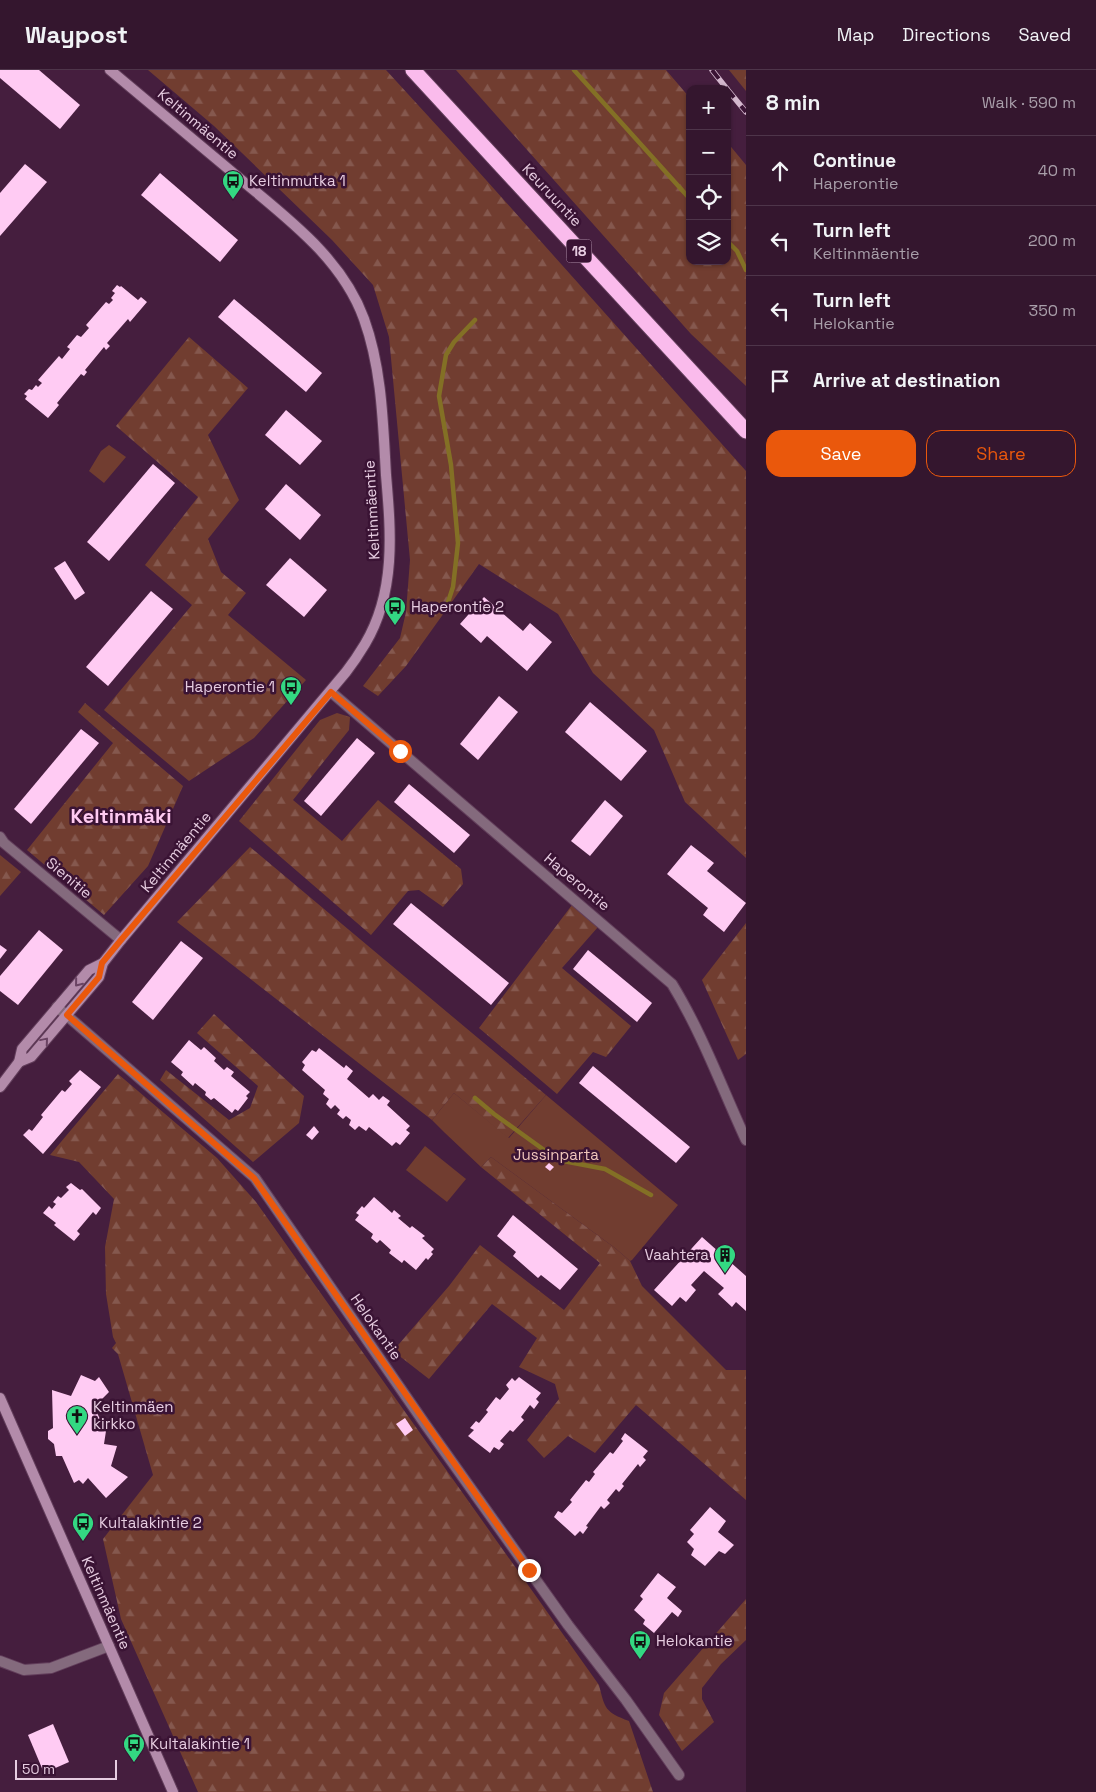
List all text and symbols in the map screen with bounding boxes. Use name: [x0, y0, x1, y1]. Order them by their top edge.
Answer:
text: Waypost: [25, 19, 128, 50]
text: Map: [837, 23, 874, 46]
text: Directions: [902, 23, 991, 46]
text: Saved: [1019, 23, 1071, 46]
street label: Keltinmäentie: [154, 84, 243, 163]
map controls: [686, 85, 731, 265]
button: +: [686, 85, 731, 130]
text: 8 min: [766, 89, 820, 116]
text: Walk · 590 m: [982, 92, 1076, 113]
button: −: [686, 130, 731, 175]
text: Continue: [813, 148, 896, 173]
icon: ahead: [766, 157, 794, 185]
street label: Keuruuntie: [518, 159, 586, 230]
text: 40 m: [1038, 160, 1076, 181]
bus stop icon: Keltinmutka 1: [221, 169, 245, 200]
place label: Keltinmutka 1: [249, 171, 346, 190]
text: Haperontie: [813, 173, 898, 194]
button: locate: [686, 175, 731, 220]
text: Turn left: [813, 218, 891, 243]
button: layers: [686, 220, 731, 265]
icon: left: [766, 227, 794, 255]
text: 200 m: [1028, 230, 1076, 251]
road number: 18: [566, 240, 592, 262]
text: Keltinmäentie: [813, 243, 919, 264]
text: Turn left: [813, 288, 891, 313]
icon: left: [766, 297, 794, 325]
text: 350 m: [1029, 300, 1076, 321]
text: Helokantie: [813, 313, 895, 334]
icon: arrive: [766, 367, 794, 395]
text: Arrive at destination: [813, 368, 1001, 393]
button: Save: [766, 430, 916, 477]
button: Share: [926, 430, 1076, 477]
street label: Keltinmäentie: [359, 460, 384, 560]
bus stop icon: Haperontie 2: [383, 595, 407, 626]
place label: Haperontie 2: [411, 597, 504, 616]
bus stop icon: Haperontie 1: [279, 675, 303, 706]
place label: Haperontie 1: [185, 677, 275, 696]
route start: [389, 740, 412, 763]
district label: Keltinmäki: [70, 803, 172, 829]
street label: Keltinmäentie: [136, 807, 215, 896]
street label: Haperontie: [541, 849, 614, 915]
street label: Sienitie: [43, 853, 96, 902]
one-way arrow: [76, 977, 84, 986]
one-way arrow: [40, 1038, 49, 1047]
park label: Jussinparta: [513, 1145, 599, 1164]
building icon: Vaahtera: [713, 1243, 737, 1274]
place label: Vaahtera: [644, 1245, 709, 1264]
street label: Helokantie: [347, 1290, 406, 1364]
place label: Keltinmäen kirkko: [93, 1397, 174, 1433]
church icon: Keltinmäen kirkko: [65, 1404, 89, 1435]
bus stop icon: Kultalakintie 2: [71, 1511, 95, 1542]
place label: Kultalakintie 2: [99, 1513, 202, 1532]
street label: Keltinmäentie: [77, 1553, 135, 1652]
route end: [518, 1559, 541, 1582]
bus stop icon: Helokantie: [628, 1629, 652, 1660]
place label: Helokantie: [656, 1631, 733, 1650]
bus stop icon: Kultalakintie 1: [122, 1732, 146, 1763]
place label: Kultalakintie 1: [150, 1734, 250, 1753]
scale bar: [15, 1757, 118, 1780]
text: 50 m: [22, 1760, 55, 1778]

